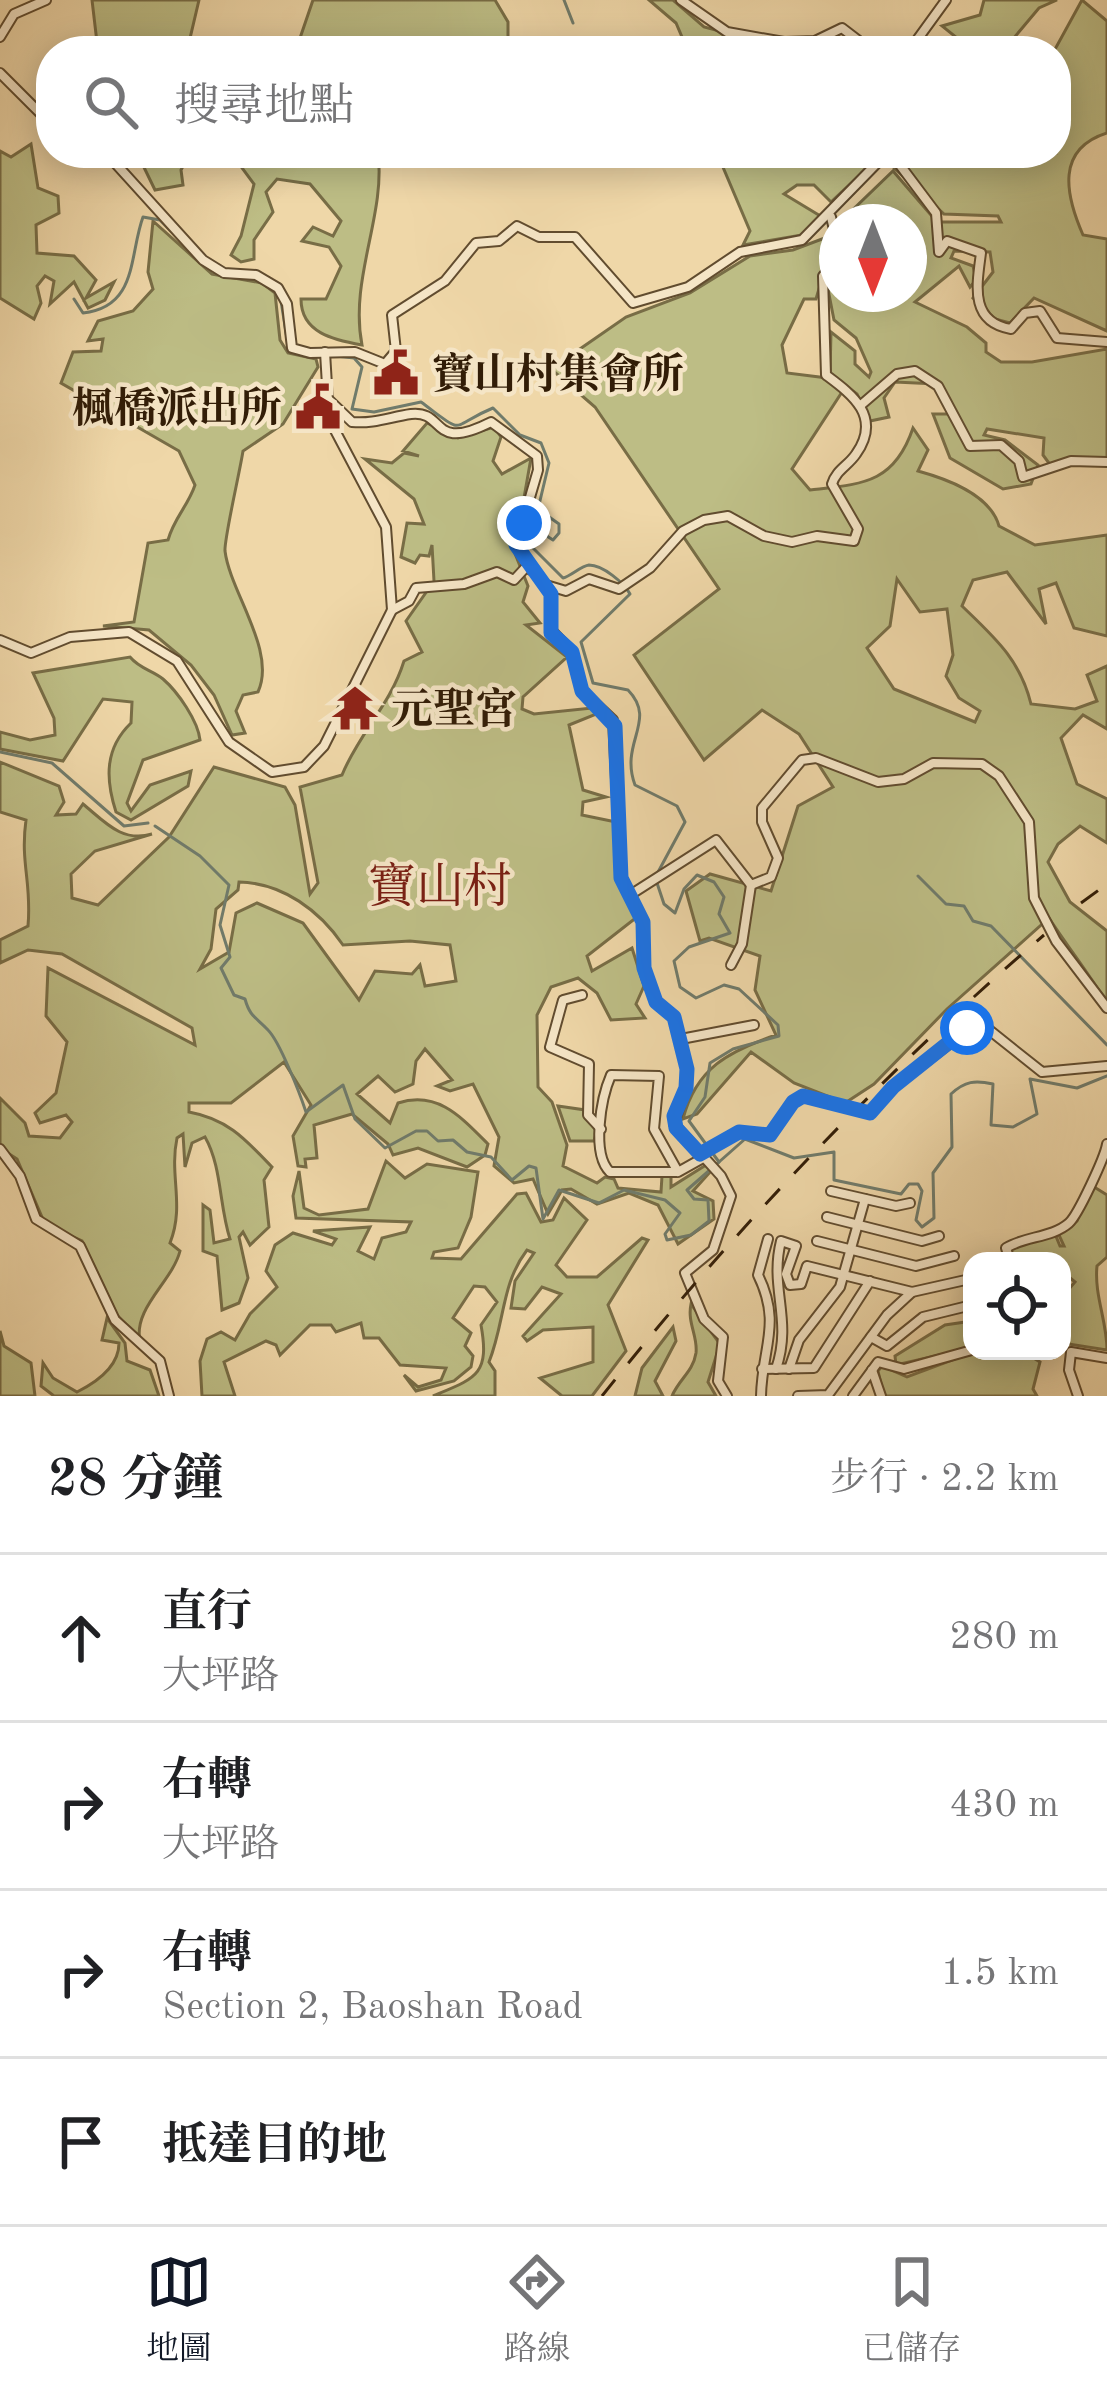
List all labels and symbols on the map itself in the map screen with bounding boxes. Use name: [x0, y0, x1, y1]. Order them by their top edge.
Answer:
north arrow: [819, 204, 927, 312]
public building icon: 寶山村集會所: [371, 348, 421, 398]
place label: 寶山村集會所: [432, 351, 684, 398]
public building icon: 楓橋派出所: [293, 382, 343, 432]
place label: 楓橋派出所: [72, 386, 282, 432]
route end: [497, 496, 551, 550]
temple icon: 元聖宮: [330, 683, 380, 733]
place label: 元聖宮: [391, 686, 517, 733]
district label: 寶山村: [368, 861, 512, 913]
route start: [940, 1001, 994, 1055]

